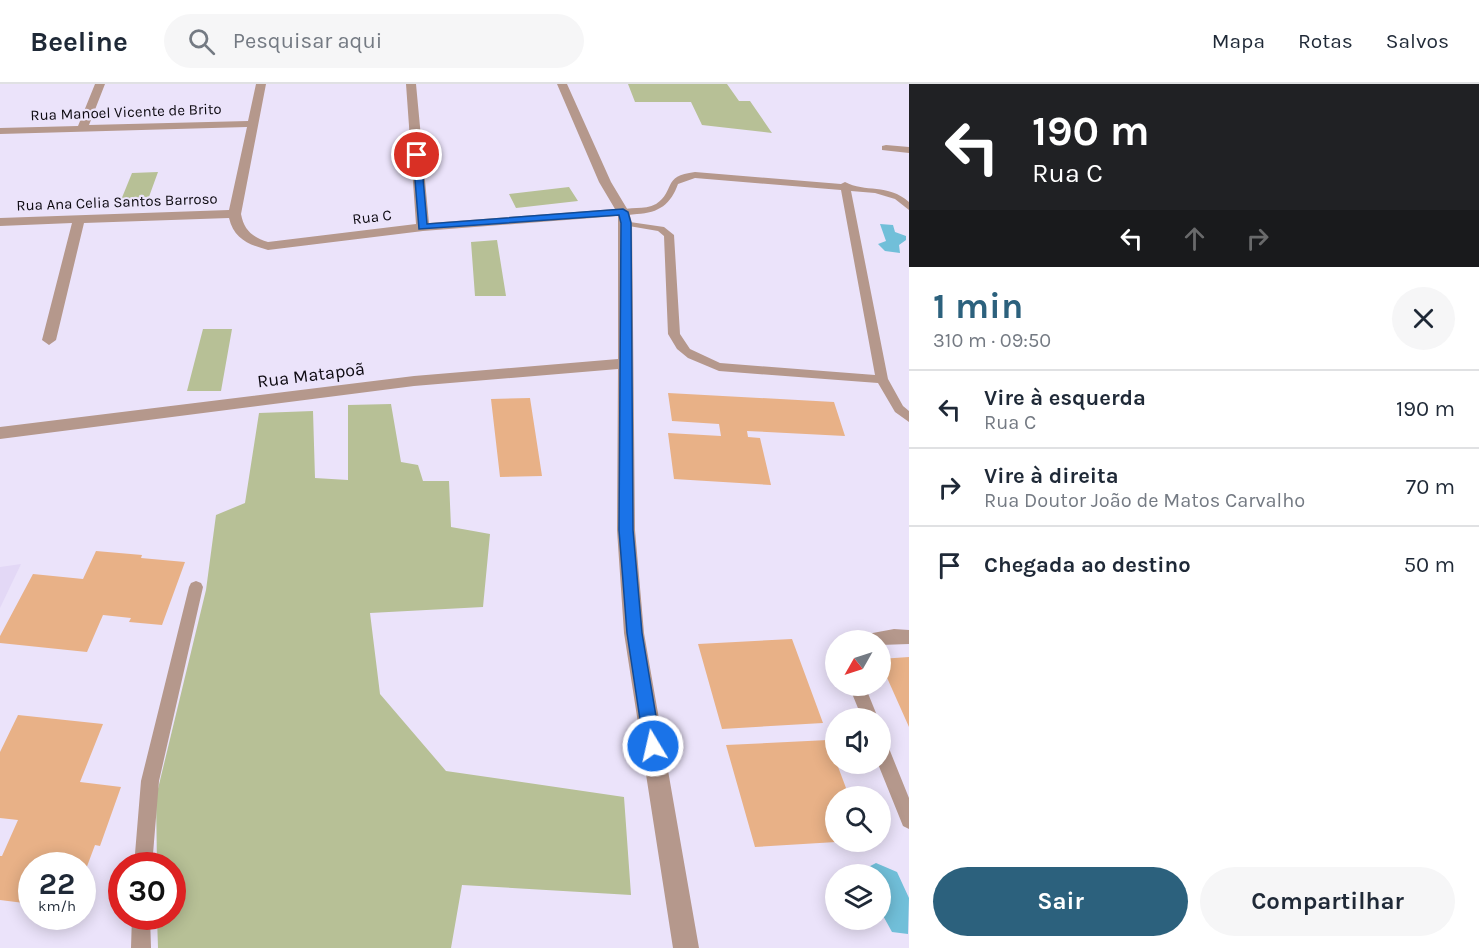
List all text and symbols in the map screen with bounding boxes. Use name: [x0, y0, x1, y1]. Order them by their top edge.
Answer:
search box: [164, 14, 584, 68]
text: Beeline: [30, 25, 128, 58]
icon: search: [185, 25, 218, 58]
text: Pesquisar aqui: [233, 28, 382, 54]
text: Mapa: [1212, 29, 1265, 53]
text: Rotas: [1298, 29, 1353, 53]
text: Salvos: [1386, 29, 1449, 53]
street label: Rua Manoel Vicente de Brito: [30, 100, 222, 124]
text: 190 m: [1032, 106, 1150, 156]
icon: left: [933, 108, 1011, 186]
pin: [391, 129, 442, 180]
icon: arrive: [400, 138, 433, 171]
text: Rua C: [1032, 157, 1103, 189]
street label: Rua Ana Celia Santos Barroso: [16, 189, 218, 215]
street label: Rua C: [351, 206, 393, 228]
icon: left: [1115, 222, 1148, 255]
icon: ahead: [1178, 222, 1211, 255]
icon: right: [1241, 222, 1274, 255]
text: 1 min: [933, 285, 1023, 327]
button: close: [1392, 287, 1455, 350]
text: 310 m · 09:50: [933, 329, 1051, 352]
street label: Rua Matapoã: [256, 357, 366, 393]
text: Vire à esquerda: [984, 385, 1146, 411]
icon: left: [933, 393, 966, 426]
text: 190 m: [1396, 396, 1455, 422]
text: Rua C: [984, 411, 1036, 434]
text: Vire à direita: [984, 463, 1119, 489]
icon: right: [933, 471, 966, 504]
text: 70 m: [1406, 474, 1455, 500]
text: Rua Doutor João de Matos Carvalho: [984, 489, 1305, 512]
icon: arrive: [933, 549, 966, 582]
text: Chegada ao destino: [984, 552, 1191, 578]
text: 50 m: [1404, 552, 1455, 578]
north arrow: [825, 630, 891, 696]
map controls: [825, 630, 891, 930]
button: sound: [825, 708, 891, 774]
position arrow: [621, 714, 685, 778]
button: search: [825, 786, 891, 852]
speed limit sign: 30: [108, 852, 186, 930]
button: layers: [825, 864, 891, 930]
text: 22: [39, 866, 75, 902]
button: Sair: [933, 867, 1188, 936]
button: Compartilhar: [1200, 867, 1455, 936]
text: km/h: [38, 897, 76, 915]

